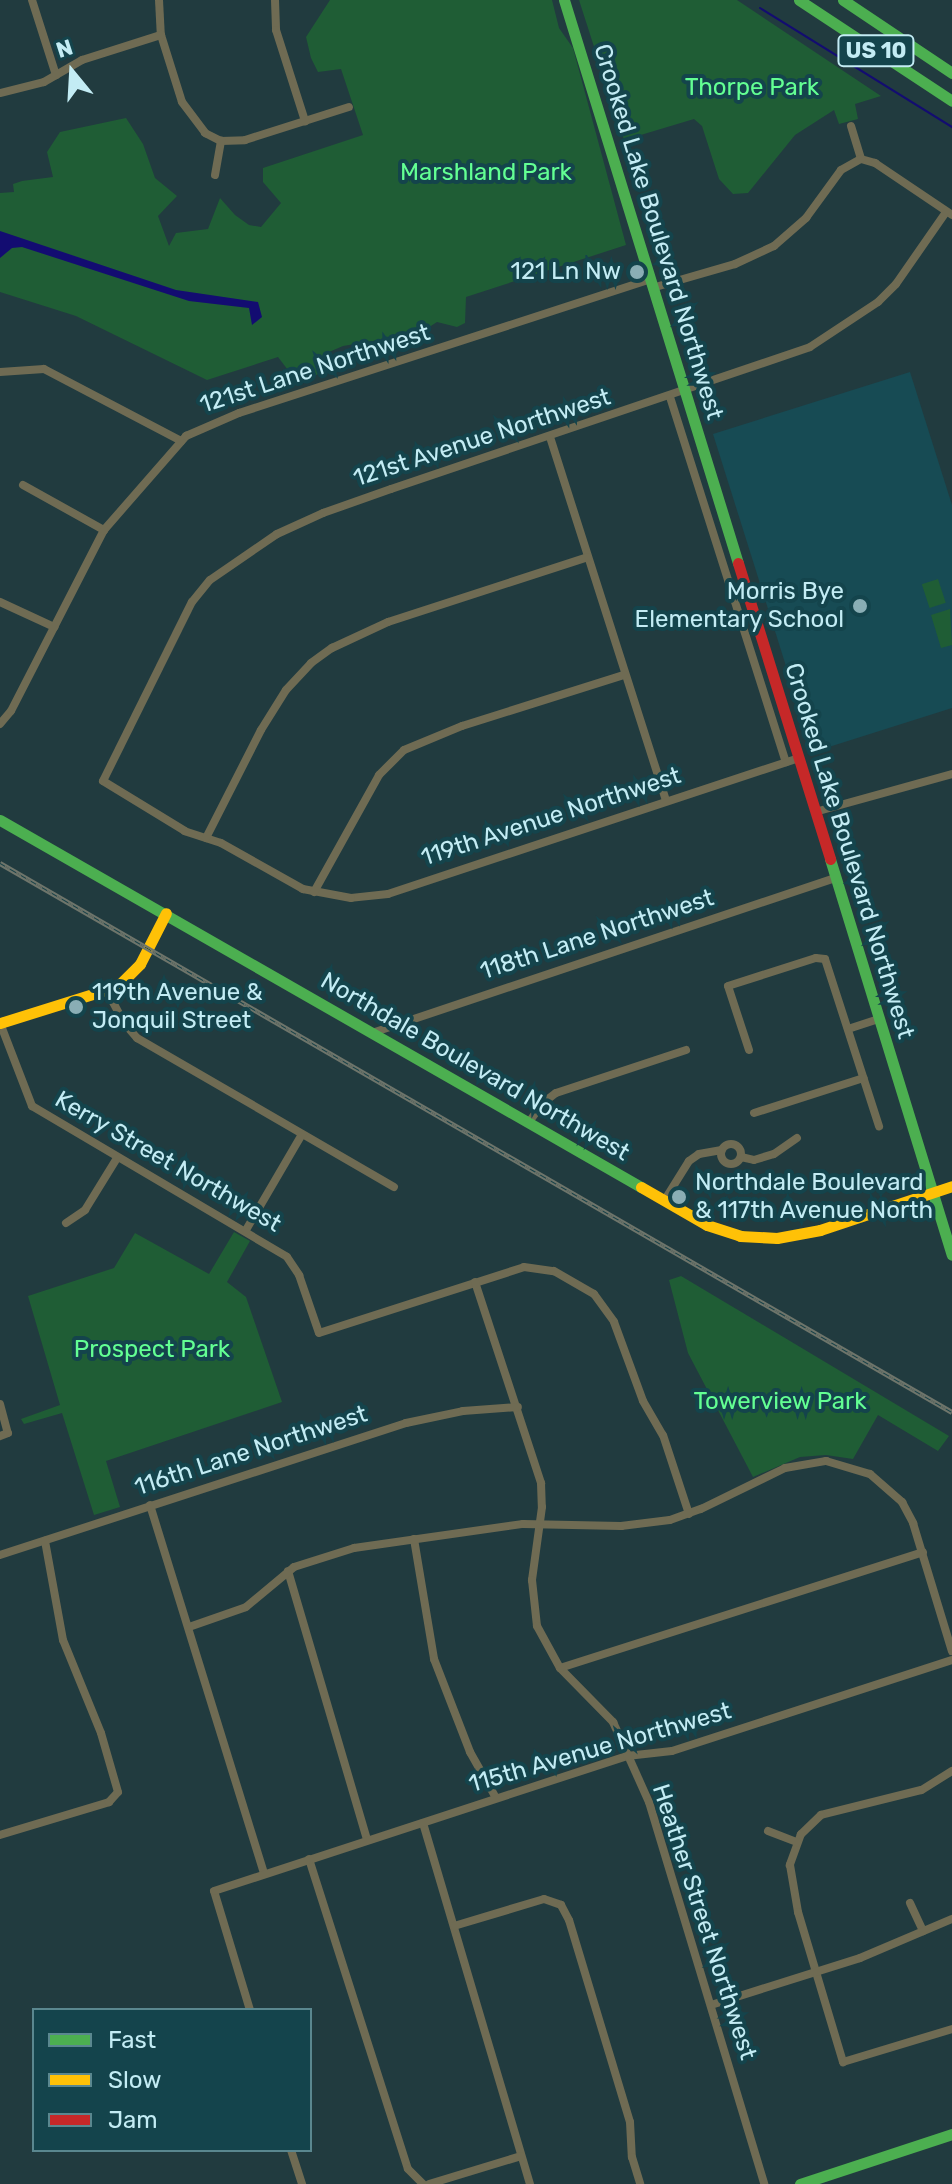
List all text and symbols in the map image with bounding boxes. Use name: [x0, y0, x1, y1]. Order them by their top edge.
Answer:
north arrow: [32, 32, 112, 112]
text: N: [53, 33, 76, 64]
road number: US 10: [836, 33, 916, 69]
street label: Crooked Lake Boulevard Northwest: [587, 41, 729, 423]
park label: Thorpe Park: [685, 74, 819, 102]
park label: Marshland Park: [400, 159, 572, 187]
place label: 121 Ln Nw: [511, 258, 621, 286]
marker: 121 Ln Nw: [628, 263, 646, 281]
street label: 121st Lane Northwest: [196, 318, 434, 420]
street label: 121st Avenue Northwest: [349, 383, 615, 493]
place label: Morris Bye Elementary School: [634, 578, 844, 634]
marker: Morris Bye Elementary School: [851, 597, 869, 615]
street label: Crooked Lake Boulevard Northwest: [778, 660, 920, 1042]
street label: 119th Avenue Northwest: [417, 761, 685, 873]
street label: 118th Lane Northwest: [477, 884, 717, 986]
street label: Northdale Boulevard Northwest: [315, 967, 635, 1167]
place label: 119th Avenue & Jonquil Street: [92, 979, 263, 1035]
marker: 119th Avenue & Jonquil Street: [67, 998, 85, 1016]
street label: Kerry Street Northwest: [49, 1085, 287, 1239]
place label: Northdale Boulevard & 117th Avenue North: [695, 1169, 934, 1225]
marker: Northdale Boulevard & 117th Avenue North: [670, 1188, 688, 1206]
park label: Prospect Park: [74, 1336, 230, 1364]
park label: Towerview Park: [693, 1388, 867, 1416]
street label: 116th Lane Northwest: [131, 1400, 371, 1502]
street label: 115th Avenue Northwest: [465, 1697, 735, 1799]
street label: Heather Street Northwest: [646, 1780, 762, 2064]
legend: [32, 2008, 312, 2152]
text: Fast: [108, 2026, 156, 2054]
text: Slow: [108, 2066, 161, 2094]
text: Jam: [108, 2106, 158, 2134]

